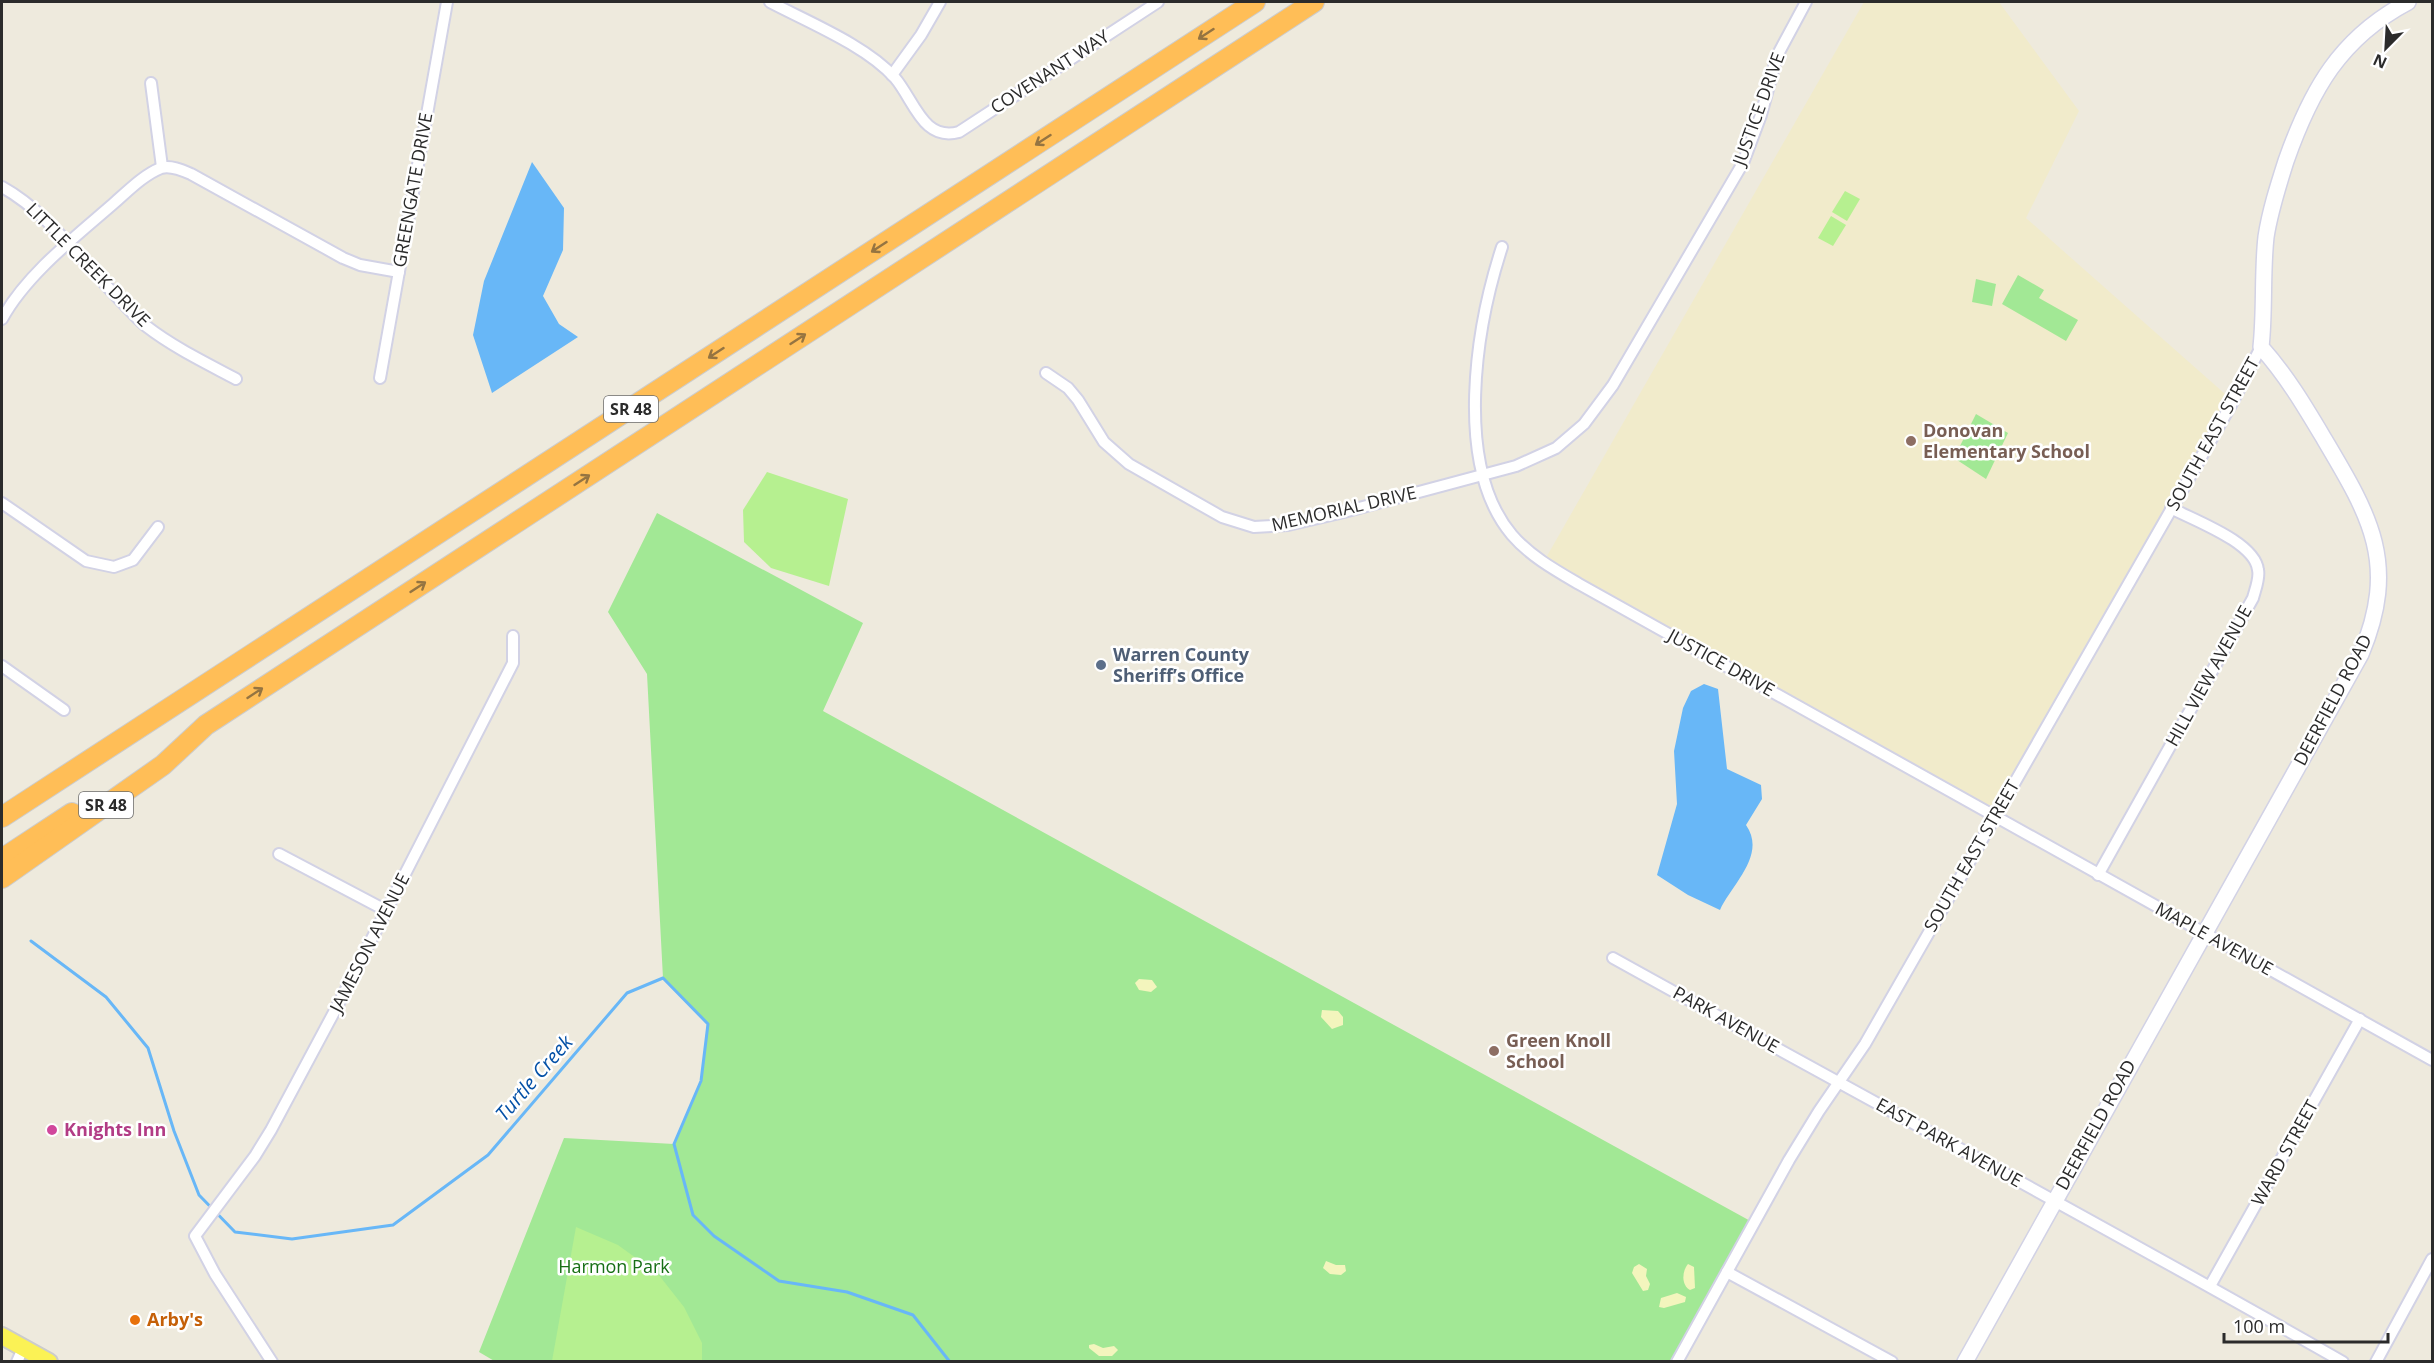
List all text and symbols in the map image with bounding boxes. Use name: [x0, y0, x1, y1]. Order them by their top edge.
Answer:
north arrow: [2356, 18, 2416, 78]
street label: COVENANT WAY: [985, 23, 1114, 119]
one-way arrow: [1198, 28, 1215, 40]
street label: JUSTICE DRIVE: [1726, 49, 1790, 170]
text: N: [2369, 49, 2390, 74]
street label: GREENGATE DRIVE: [387, 111, 437, 269]
one-way arrow: [1035, 134, 1051, 146]
street label: LITTLE CREEK DRIVE: [21, 197, 156, 332]
one-way arrow: [871, 240, 888, 253]
one-way arrow: [789, 333, 806, 346]
one-way arrow: [708, 348, 725, 360]
street label: SOUTH EAST STREET: [2160, 353, 2264, 514]
road number: SR 48: [604, 396, 658, 422]
place label: Donovan Elementary School: [1923, 418, 2090, 463]
marker: Donovan Elementary School: [1904, 434, 1918, 448]
one-way arrow: [573, 474, 590, 487]
street label: MEMORIAL DRIVE: [1269, 480, 1419, 536]
one-way arrow: [409, 580, 426, 592]
street label: HILL VIEW AVENUE: [2159, 601, 2257, 750]
street label: JUSTICE DRIVE: [1662, 622, 1779, 701]
street label: DEERFIELD ROAD: [2287, 630, 2377, 769]
place label: Warren County Sheriff’s Office: [1113, 642, 1250, 687]
marker: Warren County Sheriff’s Office: [1094, 658, 1108, 672]
one-way arrow: [246, 687, 263, 699]
street label: SOUTH EAST STREET: [1918, 775, 2024, 936]
road number: SR 48: [79, 792, 133, 818]
street label: JAMESON AVENUE: [323, 869, 415, 1018]
street label: MAPLE AVENUE: [2151, 896, 2278, 980]
street label: PARK AVENUE: [1669, 980, 1784, 1058]
water label: Turtle Creek: [489, 1028, 579, 1126]
place label: Green Knoll School: [1506, 1028, 1611, 1073]
marker: Green Knoll School: [1487, 1044, 1501, 1058]
street label: DEERFIELD ROAD: [2049, 1055, 2141, 1194]
street label: EAST PARK AVENUE: [1872, 1092, 2027, 1192]
street label: WARD STREET: [2245, 1095, 2323, 1210]
place label: Knights Inn: [64, 1117, 166, 1141]
marker: Knights Inn: [45, 1123, 59, 1137]
park label: Harmon Park: [558, 1254, 670, 1278]
scale bar: [2224, 1306, 2388, 1344]
place label: Arby's: [147, 1307, 203, 1331]
marker: Arby's: [128, 1313, 142, 1327]
text: 100 m: [2233, 1314, 2285, 1338]

